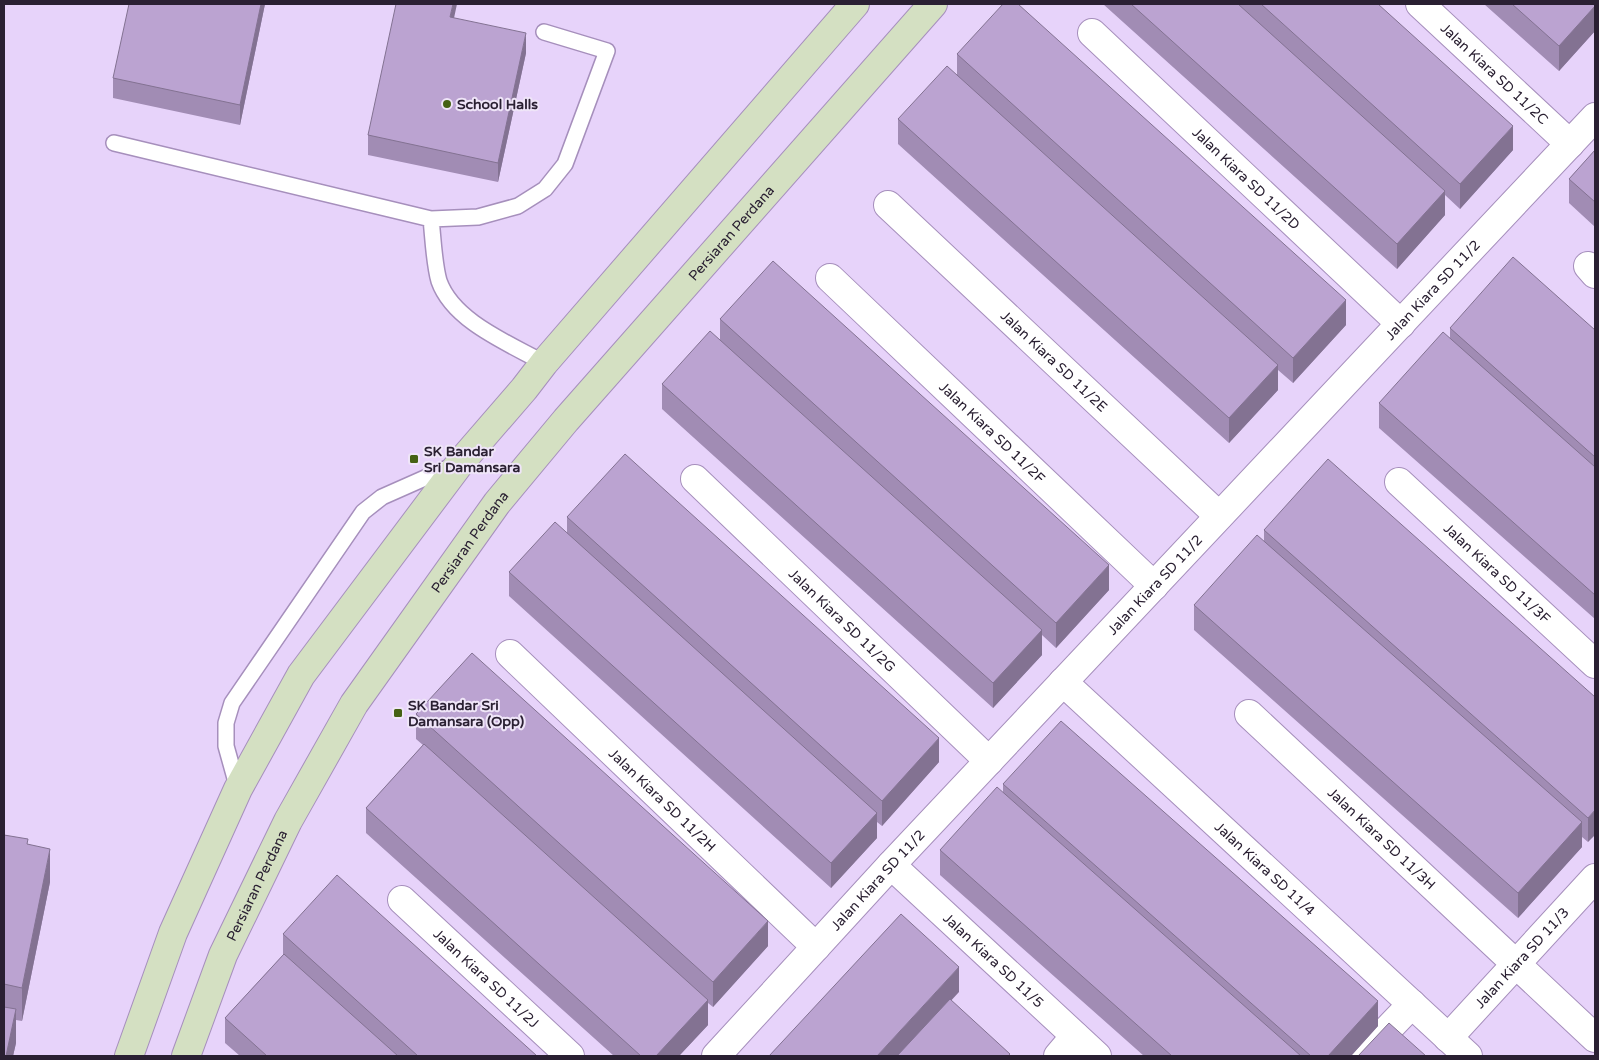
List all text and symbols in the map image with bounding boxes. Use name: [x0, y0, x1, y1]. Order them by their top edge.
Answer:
street label: Jalan Kiara SD 11/2C: [1437, 19, 1552, 128]
place label: School Halls: [457, 96, 538, 113]
marker: School Halls: [441, 98, 453, 110]
street label: Jalan Kiara SD 11/2D: [1189, 124, 1304, 233]
street label: Persiaran Perdana: [685, 182, 778, 284]
street label: Jalan Kiara SD 11/2: [1381, 236, 1483, 343]
street label: Jalan Kiara SD 11/2E: [997, 307, 1111, 415]
street label: Jalan Kiara SD 11/2F: [936, 378, 1049, 487]
place label: SK Bandar Sri Damansara: [424, 443, 520, 476]
marker: SK Bandar Sri Damansara: [408, 453, 420, 465]
street label: Persiaran Perdana: [427, 487, 512, 596]
street label: Jalan Kiara SD 11/3F: [1440, 519, 1554, 627]
street label: Jalan Kiara SD 11/2: [1104, 531, 1206, 638]
street label: Jalan Kiara SD 11/2G: [785, 565, 899, 675]
place label: SK Bandar Sri Damansara (Opp): [408, 697, 524, 730]
marker: SK Bandar Sri Damansara (Opp): [392, 707, 404, 719]
street label: Jalan Kiara SD 11/2H: [605, 745, 719, 855]
street label: Jalan Kiara SD 11/3H: [1324, 784, 1439, 893]
street label: Jalan Kiara SD 11/4: [1211, 818, 1319, 919]
street label: Jalan Kiara SD 11/2: [827, 826, 928, 934]
street label: Persiaran Perdana: [223, 827, 291, 944]
street label: Jalan Kiara SD 11/3: [1471, 904, 1572, 1012]
street label: Jalan Kiara SD 11/5: [940, 909, 1047, 1011]
street label: Jalan Kiara SD 11/2J: [430, 925, 542, 1031]

